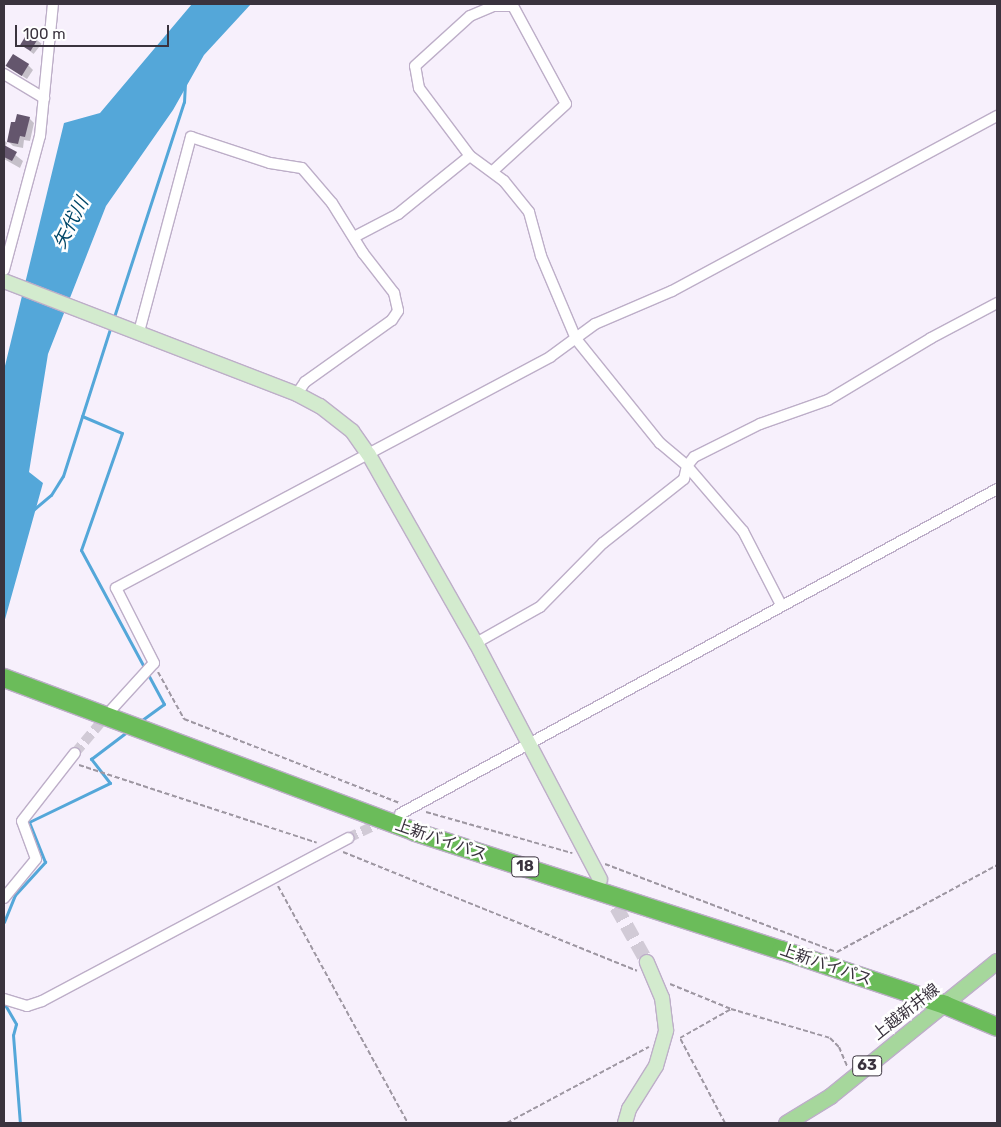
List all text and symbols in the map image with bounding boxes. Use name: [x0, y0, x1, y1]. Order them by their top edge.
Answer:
scale bar: [18, 15, 171, 47]
text: 100 m: [23, 25, 65, 43]
water label: 矢代川: [49, 194, 93, 252]
street label: 上新バイパス: [392, 815, 490, 865]
road number: 18: [510, 854, 540, 880]
street label: 上新バイパス: [777, 940, 875, 990]
street label: 上越新井線: [869, 980, 943, 1044]
road number: 63: [852, 1054, 882, 1078]

